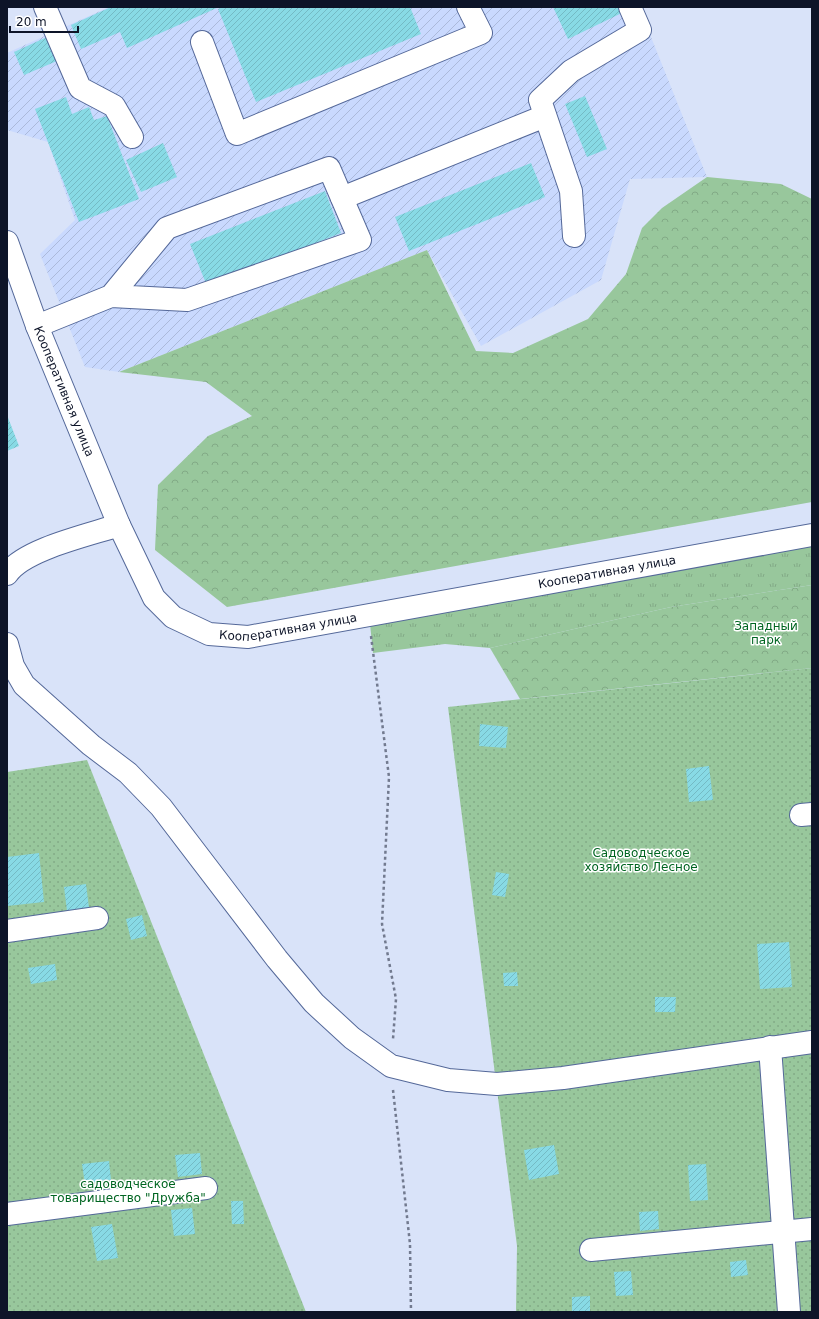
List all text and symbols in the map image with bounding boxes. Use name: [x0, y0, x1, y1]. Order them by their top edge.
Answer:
scale bar: [10, 8, 78, 34]
text: 20 m: [16, 15, 47, 29]
street label: Кооперативная улица: [31, 324, 97, 459]
street label: Кооперативная улица: [537, 553, 677, 591]
street label: Кооперативная улица: [218, 610, 358, 644]
park label: Западный парк: [734, 619, 798, 647]
park label: Садоводческое хозяйство Лесное: [584, 846, 698, 874]
park label: садоводческое товарищество "Дружба": [50, 1177, 206, 1205]

